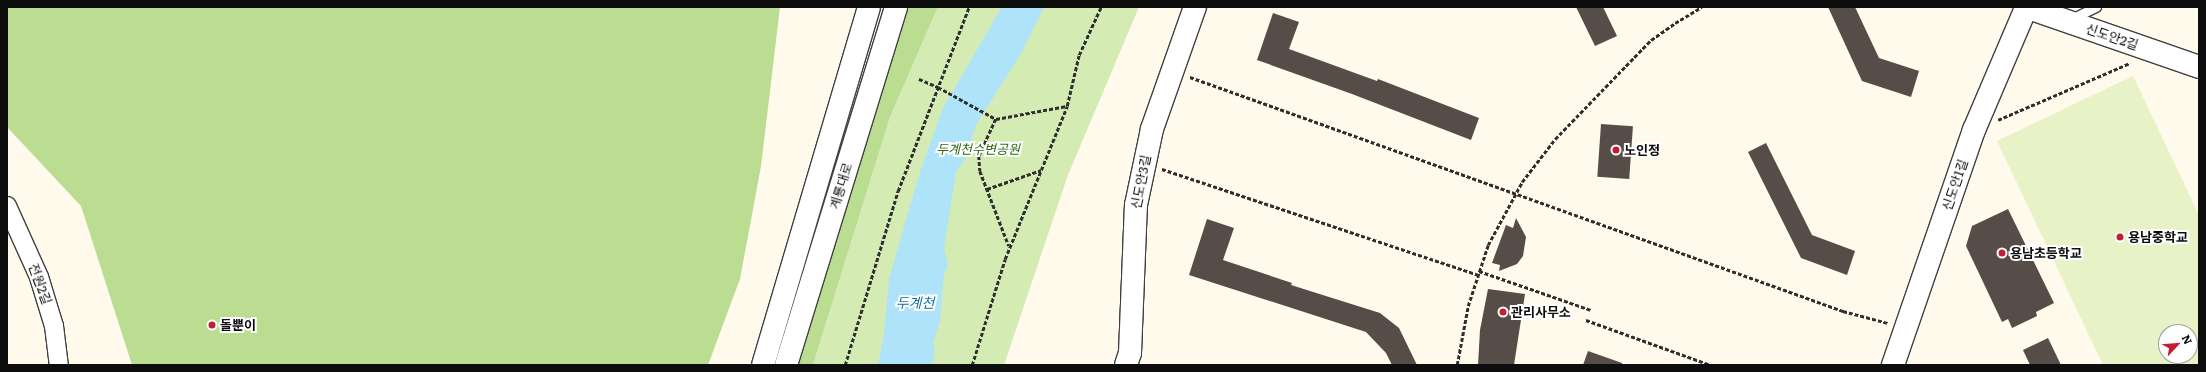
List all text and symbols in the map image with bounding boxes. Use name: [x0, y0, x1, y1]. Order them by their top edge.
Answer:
street label: 신도안2길: [2084, 21, 2140, 53]
park label: 두계천수변공원: [936, 141, 1020, 157]
place label: 노인정: [1624, 142, 1660, 158]
marker: 노인정: [1611, 145, 1621, 155]
street label: 신도안3길: [1128, 154, 1154, 210]
street label: 신도안1길: [1939, 157, 1971, 213]
street label: 계룡대로: [827, 161, 855, 211]
place label: 용남중학교: [2128, 229, 2188, 245]
marker: 용남중학교: [2115, 232, 2125, 242]
place label: 용남초등학교: [2010, 245, 2082, 261]
marker: 용남초등학교: [1997, 248, 2007, 258]
street label: 전원2길: [25, 261, 55, 307]
water label: 두계천: [896, 294, 934, 310]
place label: 관리사무소: [1511, 304, 1571, 320]
marker: 관리사무소: [1498, 307, 1508, 317]
place label: 돌뿐이: [220, 317, 256, 333]
marker: 돌뿐이: [207, 320, 217, 330]
north arrow: [2158, 324, 2198, 364]
text: N: [2179, 332, 2197, 347]

